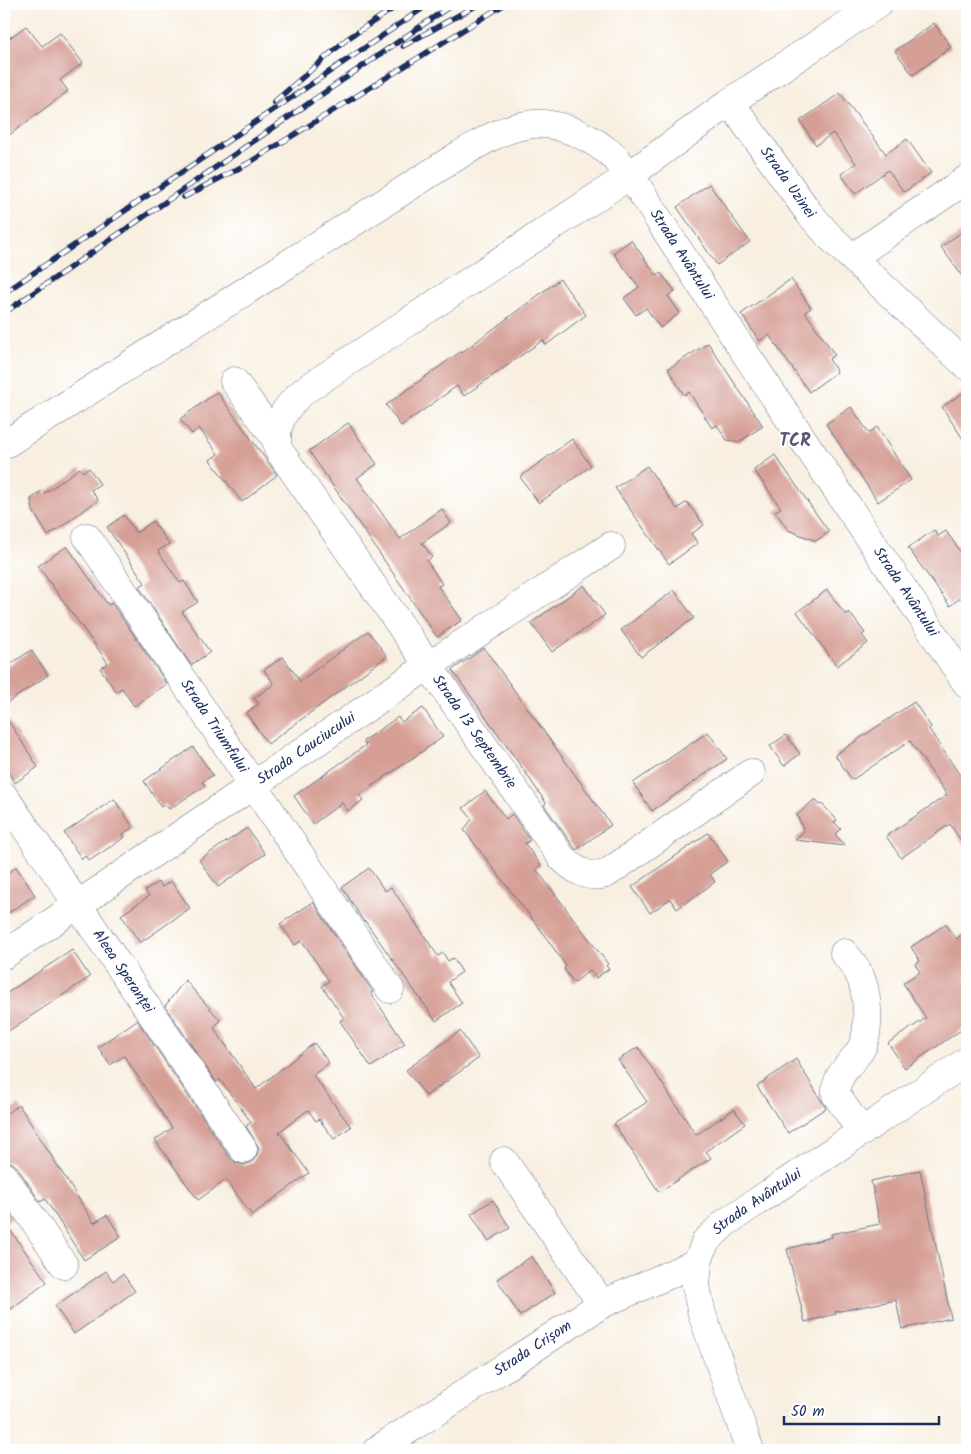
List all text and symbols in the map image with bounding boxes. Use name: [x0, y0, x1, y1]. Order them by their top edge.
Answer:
street label: Strada Uzinei: [753, 142, 822, 226]
street label: Strada Avântului: [643, 204, 721, 306]
district label: TCR: [779, 427, 811, 456]
street label: Strada Avântului: [866, 542, 945, 643]
street label: Strada 13 Septembrie: [425, 670, 523, 794]
street label: Strada Triumfului: [174, 674, 255, 780]
street label: Strada Cauciucului: [252, 706, 362, 791]
street label: Aleea Speranței: [86, 925, 161, 1020]
street label: Strada Avântului: [707, 1162, 808, 1241]
street label: Strada Crișom: [489, 1314, 577, 1383]
scale bar: [784, 1394, 938, 1426]
text: 50 m: [791, 1400, 825, 1424]

